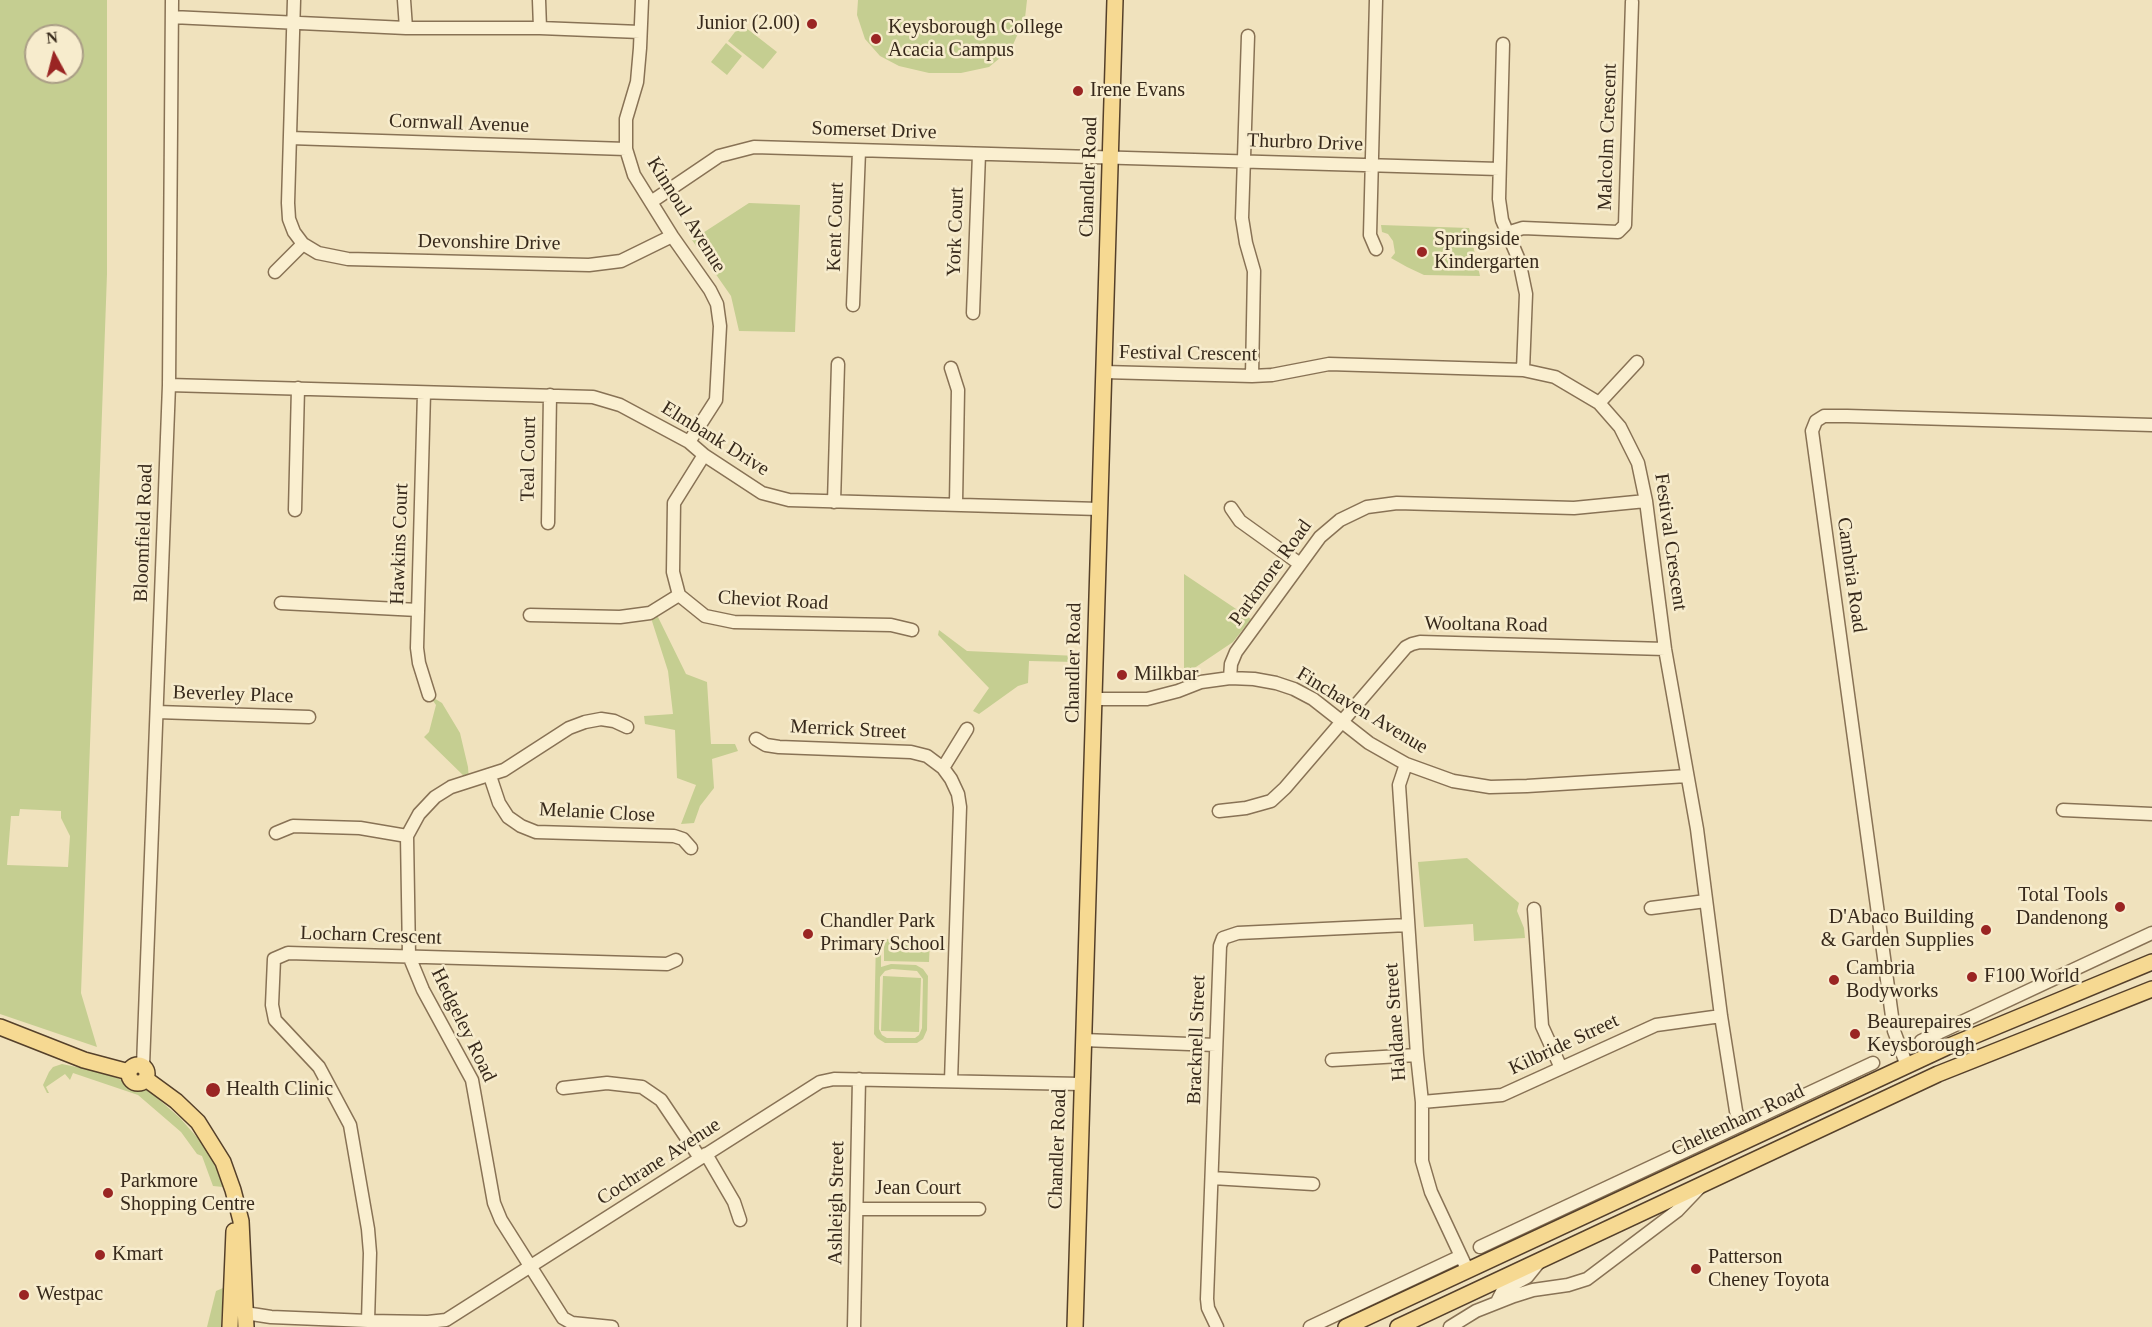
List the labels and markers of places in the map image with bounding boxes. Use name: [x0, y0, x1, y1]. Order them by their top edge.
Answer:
place label: Junior (2.00): [697, 12, 800, 36]
place label: Keysborough College Acacia Campus: [888, 16, 1063, 63]
marker: Junior (2.00): [805, 17, 819, 31]
marker: Keysborough College Acacia Campus: [869, 32, 883, 46]
place label: Irene Evans: [1090, 79, 1185, 103]
marker: Irene Evans: [1071, 84, 1085, 98]
place label: Springside Kindergarten: [1434, 228, 1539, 275]
marker: Springside Kindergarten: [1415, 245, 1429, 259]
place label: Milkbar: [1134, 663, 1198, 687]
marker: Milkbar: [1115, 668, 1129, 682]
place label: Total Tools Dandenong: [2016, 884, 2108, 931]
marker: Total Tools Dandenong: [2113, 900, 2127, 914]
place label: D'Abaco Building & Garden Supplies: [1821, 906, 1974, 953]
place label: Chandler Park Primary School: [820, 910, 945, 957]
marker: D'Abaco Building & Garden Supplies: [1979, 923, 1993, 937]
marker: Chandler Park Primary School: [801, 927, 815, 941]
place label: Cambria Bodyworks: [1846, 957, 1938, 1004]
place label: F100 World: [1984, 965, 2080, 989]
marker: F100 World: [1965, 970, 1979, 984]
marker: Cambria Bodyworks: [1827, 973, 1841, 987]
place label: Beaurepaires Keysborough: [1867, 1011, 1975, 1058]
marker: Beaurepaires Keysborough: [1848, 1027, 1862, 1041]
place label: Health Clinic: [226, 1078, 333, 1102]
marker: Health Clinic: [204, 1081, 222, 1099]
place label: Parkmore Shopping Centre: [120, 1170, 255, 1217]
marker: Parkmore Shopping Centre: [101, 1186, 115, 1200]
place label: Kmart: [112, 1243, 163, 1267]
place label: Patterson Cheney Toyota: [1708, 1246, 1829, 1293]
marker: Kmart: [93, 1248, 107, 1262]
marker: Patterson Cheney Toyota: [1689, 1262, 1703, 1276]
place label: Westpac: [36, 1283, 103, 1307]
marker: Westpac: [17, 1288, 31, 1302]

